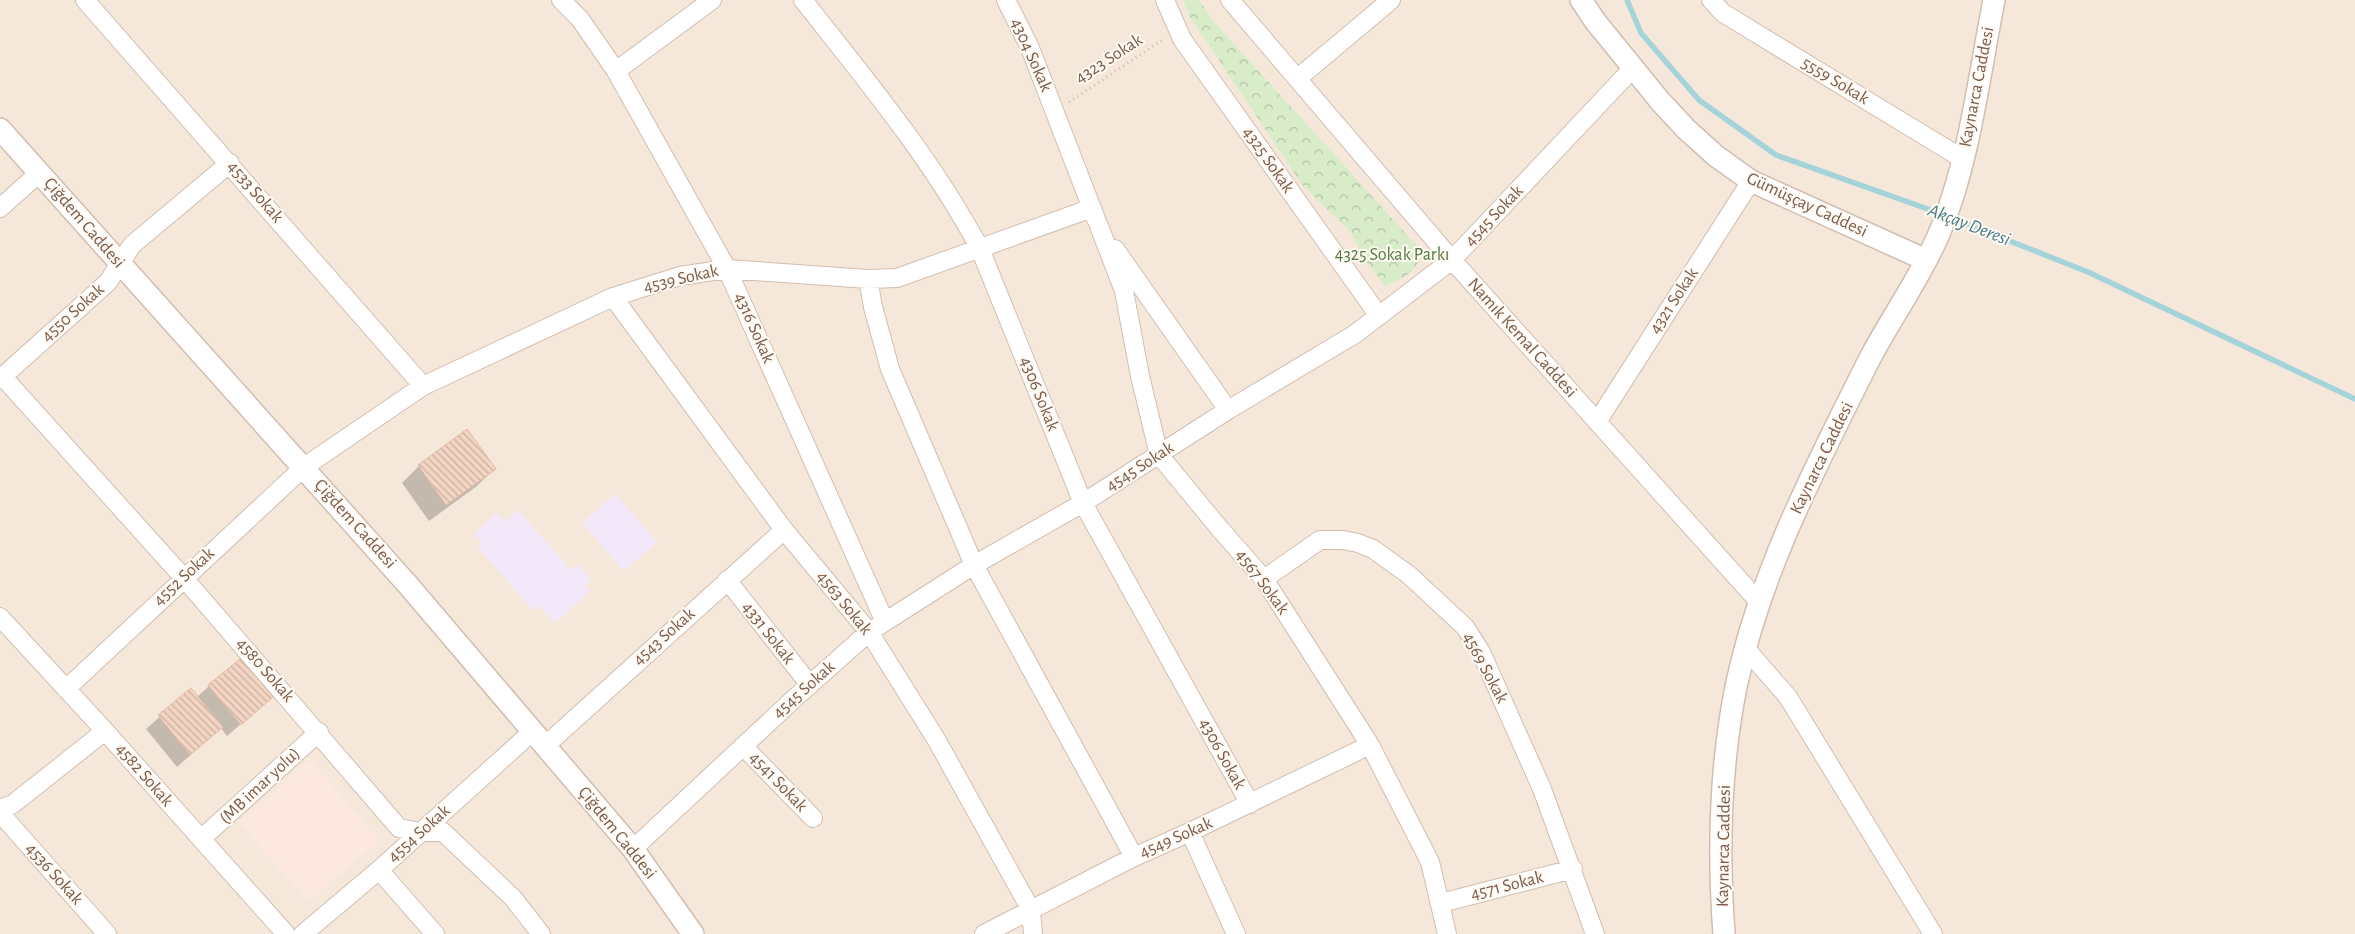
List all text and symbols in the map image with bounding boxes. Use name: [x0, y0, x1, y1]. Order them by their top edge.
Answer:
street label: 4304 Sokak: [1007, 15, 1056, 95]
street label: Kaynarca Caddesi: [1956, 25, 1998, 149]
street label: 4323 Sokak: [1072, 30, 1146, 87]
street label: 5559 Sokak: [1798, 54, 1873, 109]
street label: 4325 Sokak: [1239, 124, 1298, 197]
street label: 4533 Sokak: [223, 158, 287, 227]
street label: Gümüşçay Caddesi: [1744, 169, 1870, 241]
street label: Çiğdem Caddesi: [40, 174, 128, 272]
street label: 4545 Sokak: [1461, 181, 1527, 250]
water label: Akçay Deresi: [1924, 200, 2013, 249]
park label: 4325 Sokak Parkı: [1335, 246, 1449, 264]
street label: 4539 Sokak: [642, 261, 721, 296]
street label: 4321 Sokak: [1646, 264, 1702, 337]
street label: Namık Kemal Caddesi: [1464, 275, 1580, 401]
street label: 4550 Sokak: [38, 280, 108, 346]
street label: 4316 Sokak: [731, 290, 778, 367]
street label: 4306 Sokak: [1016, 354, 1062, 434]
street label: Kaynarca Caddesi: [1787, 399, 1857, 517]
street label: 4545 Sokak: [1103, 438, 1178, 495]
street label: Çiğdem Caddesi: [310, 476, 400, 572]
street label: 4552 Sokak: [150, 544, 219, 610]
street label: 4567 Sokak: [1232, 546, 1293, 619]
street label: 4563 Sokak: [813, 568, 876, 639]
street label: 4331 Sokak: [738, 598, 798, 668]
street label: 4543 Sokak: [630, 604, 699, 669]
street label: 4569 Sokak: [1459, 630, 1511, 707]
street label: 4580 Sokak: [232, 634, 298, 706]
street label: 4545 Sokak: [769, 657, 839, 722]
street label: 4306 Sokak: [1195, 715, 1249, 793]
street label: 4582 Sokak: [112, 740, 177, 811]
street label: (MB imar yolu): [216, 744, 304, 828]
street label: 4541 Sokak: [745, 749, 811, 816]
street label: Çiğdem Caddesi: [574, 783, 660, 883]
street label: Kaynarca Caddesi: [1714, 785, 1734, 907]
street label: 4554 Sokak: [384, 801, 454, 866]
street label: 4549 Sokak: [1137, 814, 1216, 862]
street label: 4536 Sokak: [22, 840, 87, 909]
street label: 4571 Sokak: [1469, 868, 1546, 904]

